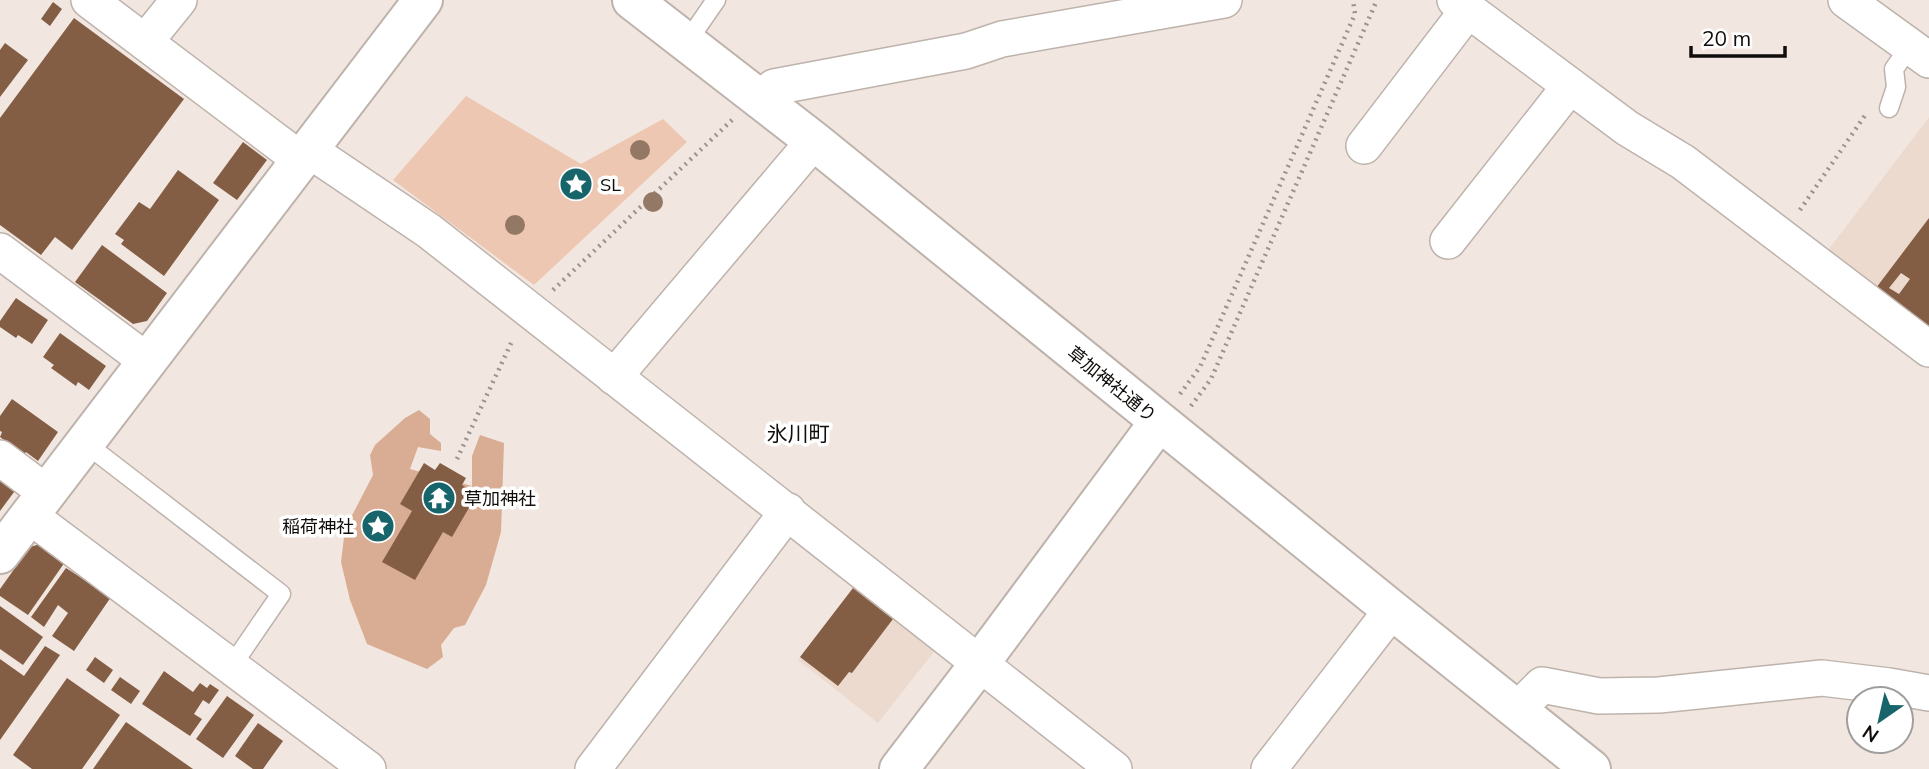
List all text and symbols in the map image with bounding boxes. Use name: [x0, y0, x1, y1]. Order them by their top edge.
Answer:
scale bar: [1691, 14, 1786, 58]
text: 20 m: [1702, 25, 1751, 51]
place icon: SL: [557, 165, 595, 203]
place label: SL: [600, 173, 621, 196]
street label: 草加神社通り: [1063, 341, 1161, 427]
district label: 氷川町: [767, 420, 830, 446]
temple icon: 草加神社: [420, 479, 458, 517]
place label: 草加神社: [464, 487, 536, 510]
place icon: 稲荷神社: [359, 507, 397, 545]
place label: 稲荷神社: [282, 515, 354, 538]
north arrow: [1845, 685, 1915, 755]
text: N: [1858, 720, 1883, 748]

